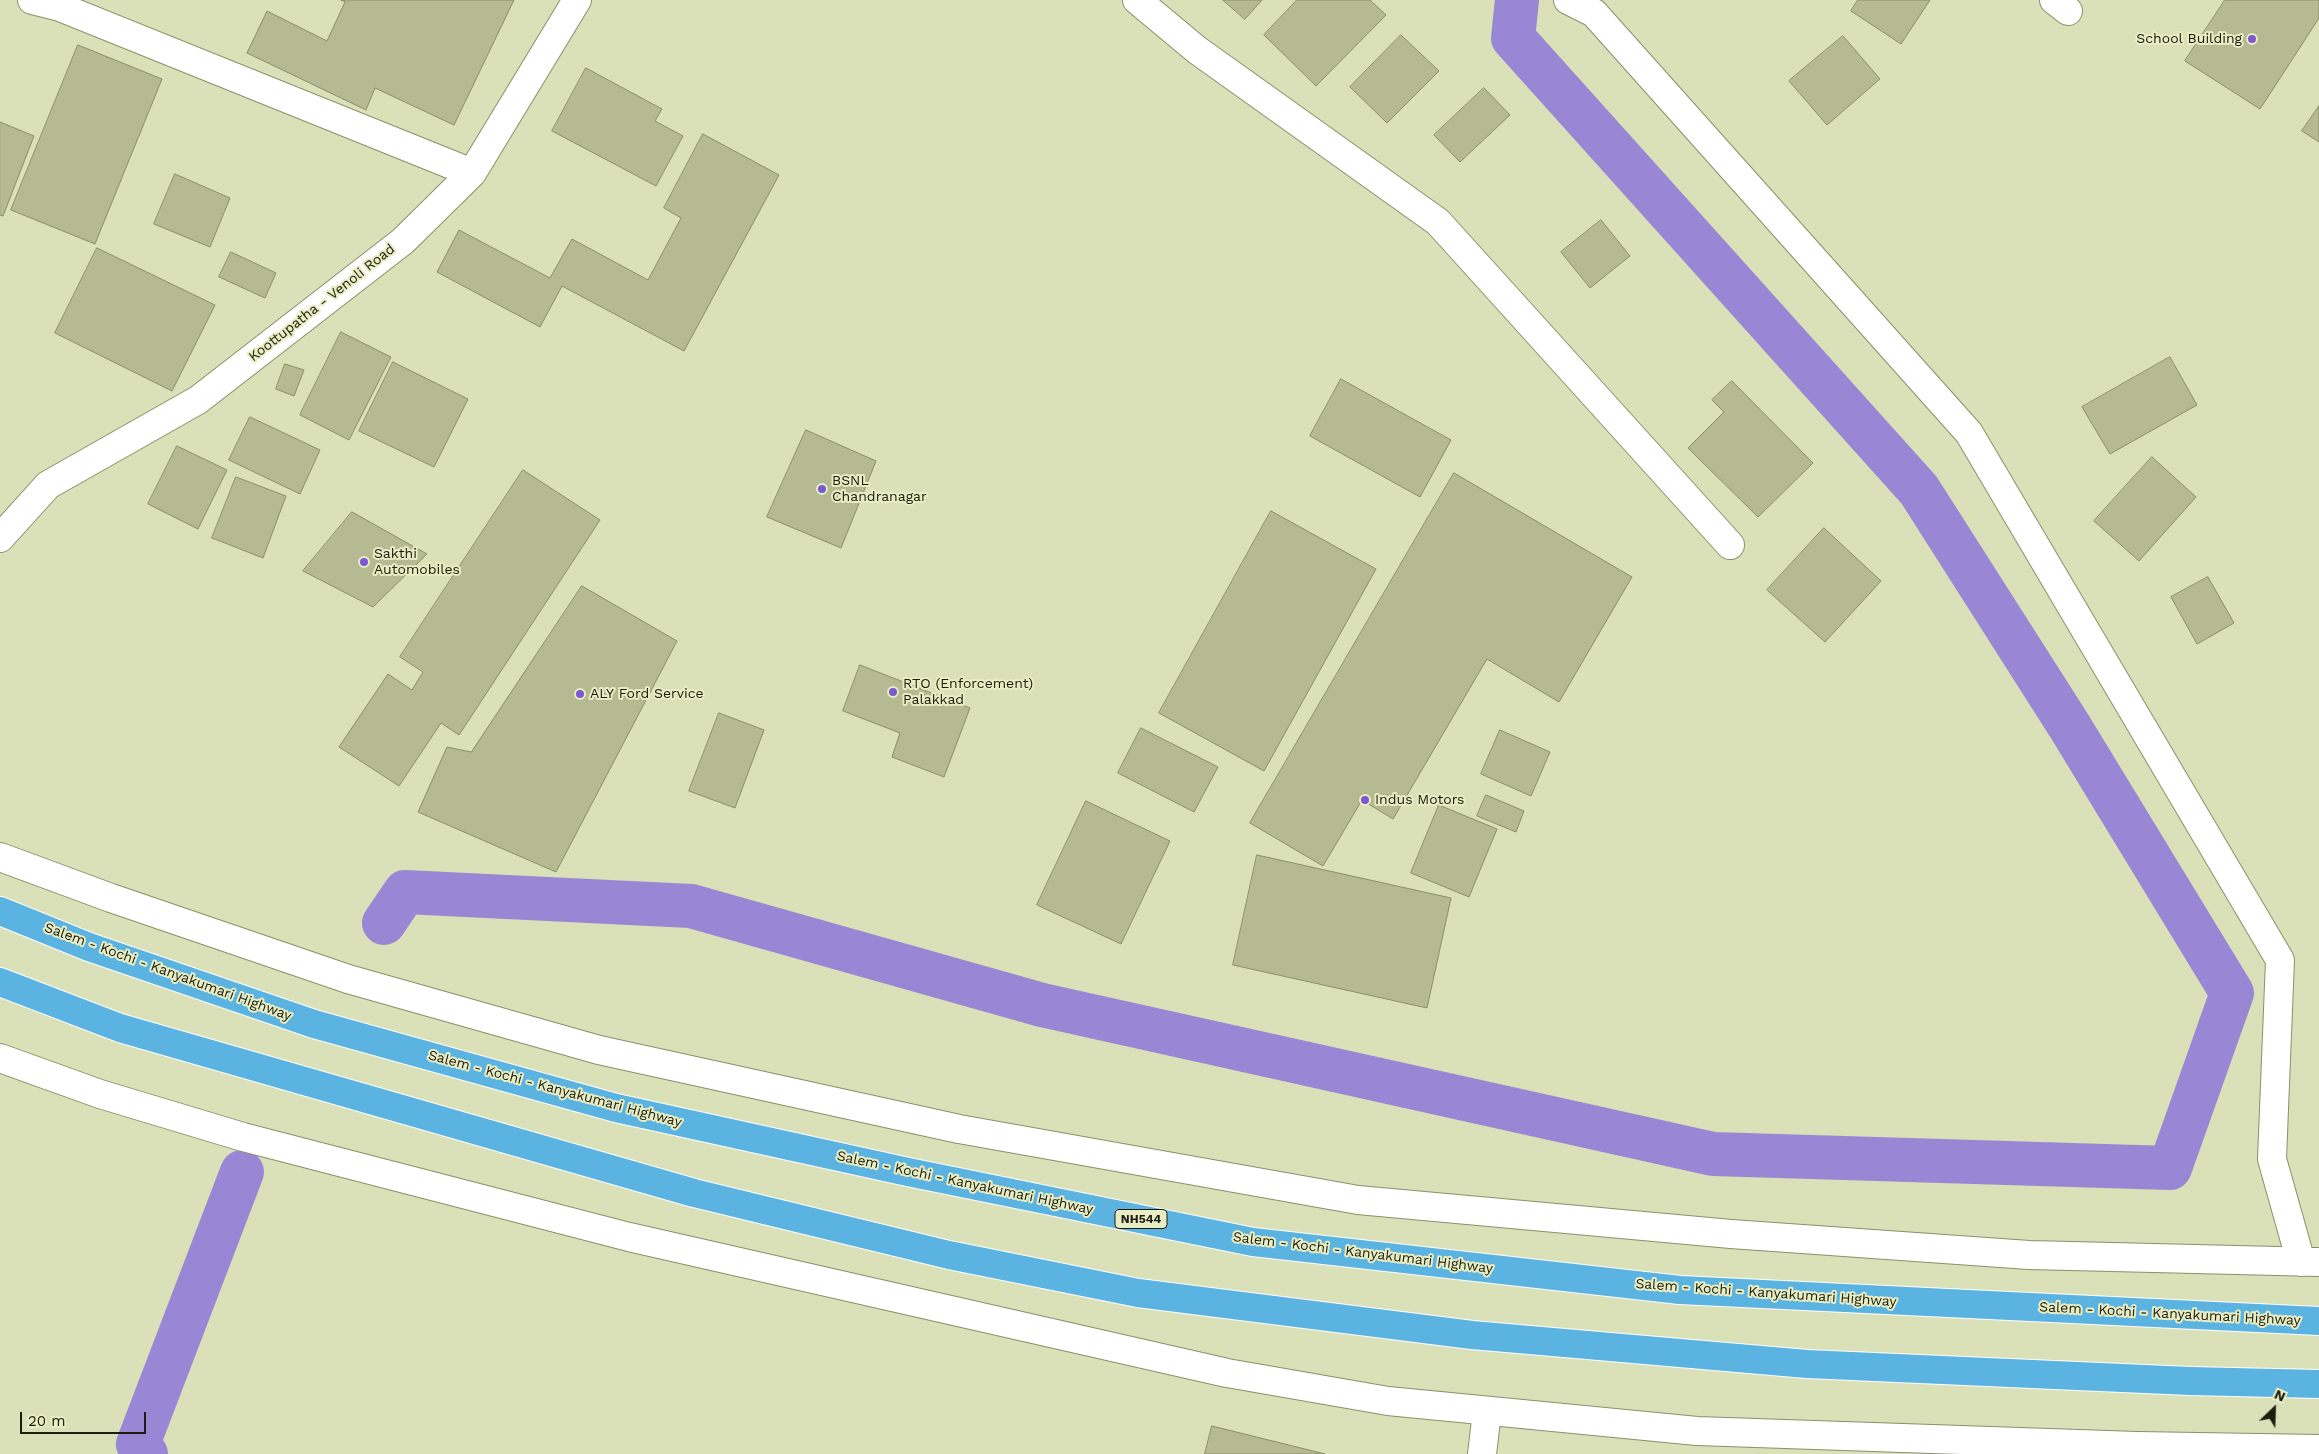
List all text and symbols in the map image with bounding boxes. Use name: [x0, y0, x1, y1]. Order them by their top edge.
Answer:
place label: School Building: [2136, 31, 2242, 47]
marker: School Building: [2246, 33, 2258, 45]
street label: Koottupatha - Venoli Road: [246, 241, 398, 365]
place label: BSNL Chandranagar: [832, 473, 927, 506]
marker: BSNL Chandranagar: [816, 483, 828, 495]
place label: Sakthi Automobiles: [374, 546, 460, 578]
marker: Sakthi Automobiles: [358, 556, 370, 568]
place label: RTO (Enforcement) Palakkad: [903, 676, 1033, 709]
place label: ALY Ford Service: [590, 686, 704, 702]
marker: RTO (Enforcement) Palakkad: [887, 686, 899, 698]
marker: ALY Ford Service: [574, 688, 586, 700]
place label: Indus Motors: [1375, 792, 1464, 808]
marker: Indus Motors: [1359, 794, 1371, 806]
street label: Salem - Kochi - Kanyakumari Highway: [42, 919, 294, 1025]
street label: Salem - Kochi - Kanyakumari Highway: [426, 1047, 684, 1131]
street label: Salem - Kochi - Kanyakumari Highway: [835, 1148, 1095, 1218]
road number: NH544: [1115, 1210, 1167, 1228]
street label: Salem - Kochi - Kanyakumari Highway: [1232, 1229, 1494, 1277]
street label: Salem - Kochi - Kanyakumari Highway: [1635, 1275, 1897, 1311]
street label: Salem - Kochi - Kanyakumari Highway: [2039, 1299, 2301, 1329]
north arrow: [2249, 1384, 2299, 1434]
text: N: [2272, 1386, 2288, 1405]
scale bar: [22, 1402, 149, 1434]
text: 20 m: [28, 1412, 66, 1430]

